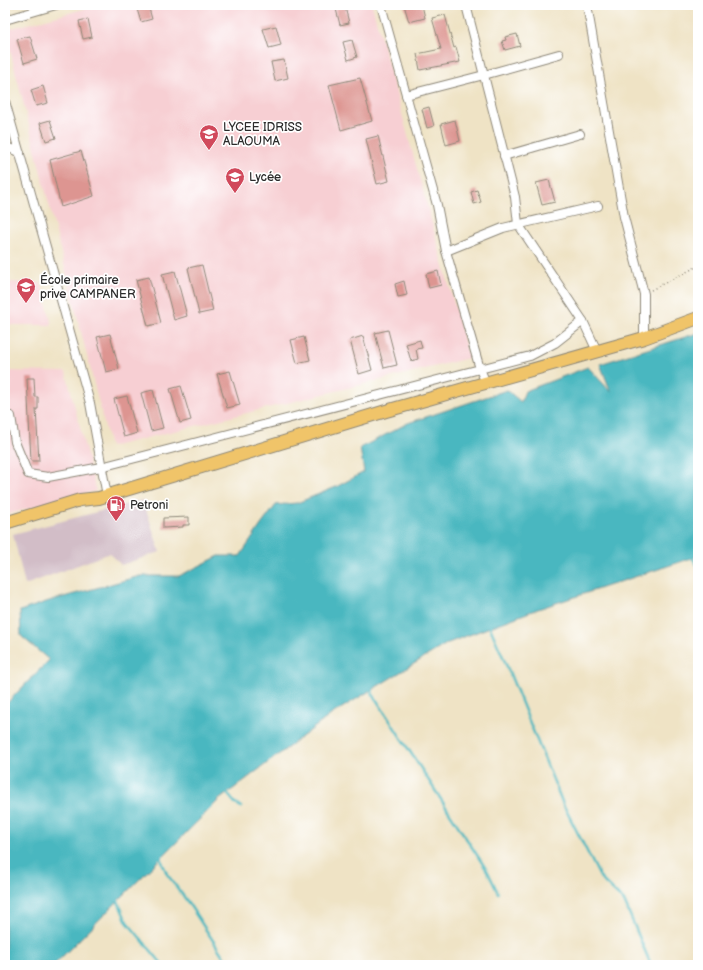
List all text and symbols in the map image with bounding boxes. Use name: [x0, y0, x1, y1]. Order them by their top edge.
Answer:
place label: LYCEE IDRISS ALAOUMA: [223, 120, 302, 149]
school or university icon: LYCEE IDRISS ALAOUMA: [198, 123, 220, 151]
school or university icon: Lycée: [224, 166, 246, 194]
place label: Lycée: [249, 170, 281, 185]
place label: École primaire prive CAMPANER: [40, 272, 136, 302]
school or university icon: École primaire prive CAMPANER: [15, 276, 37, 304]
fuel station icon: Petroni: [105, 494, 127, 522]
place label: Petroni: [130, 498, 169, 513]

